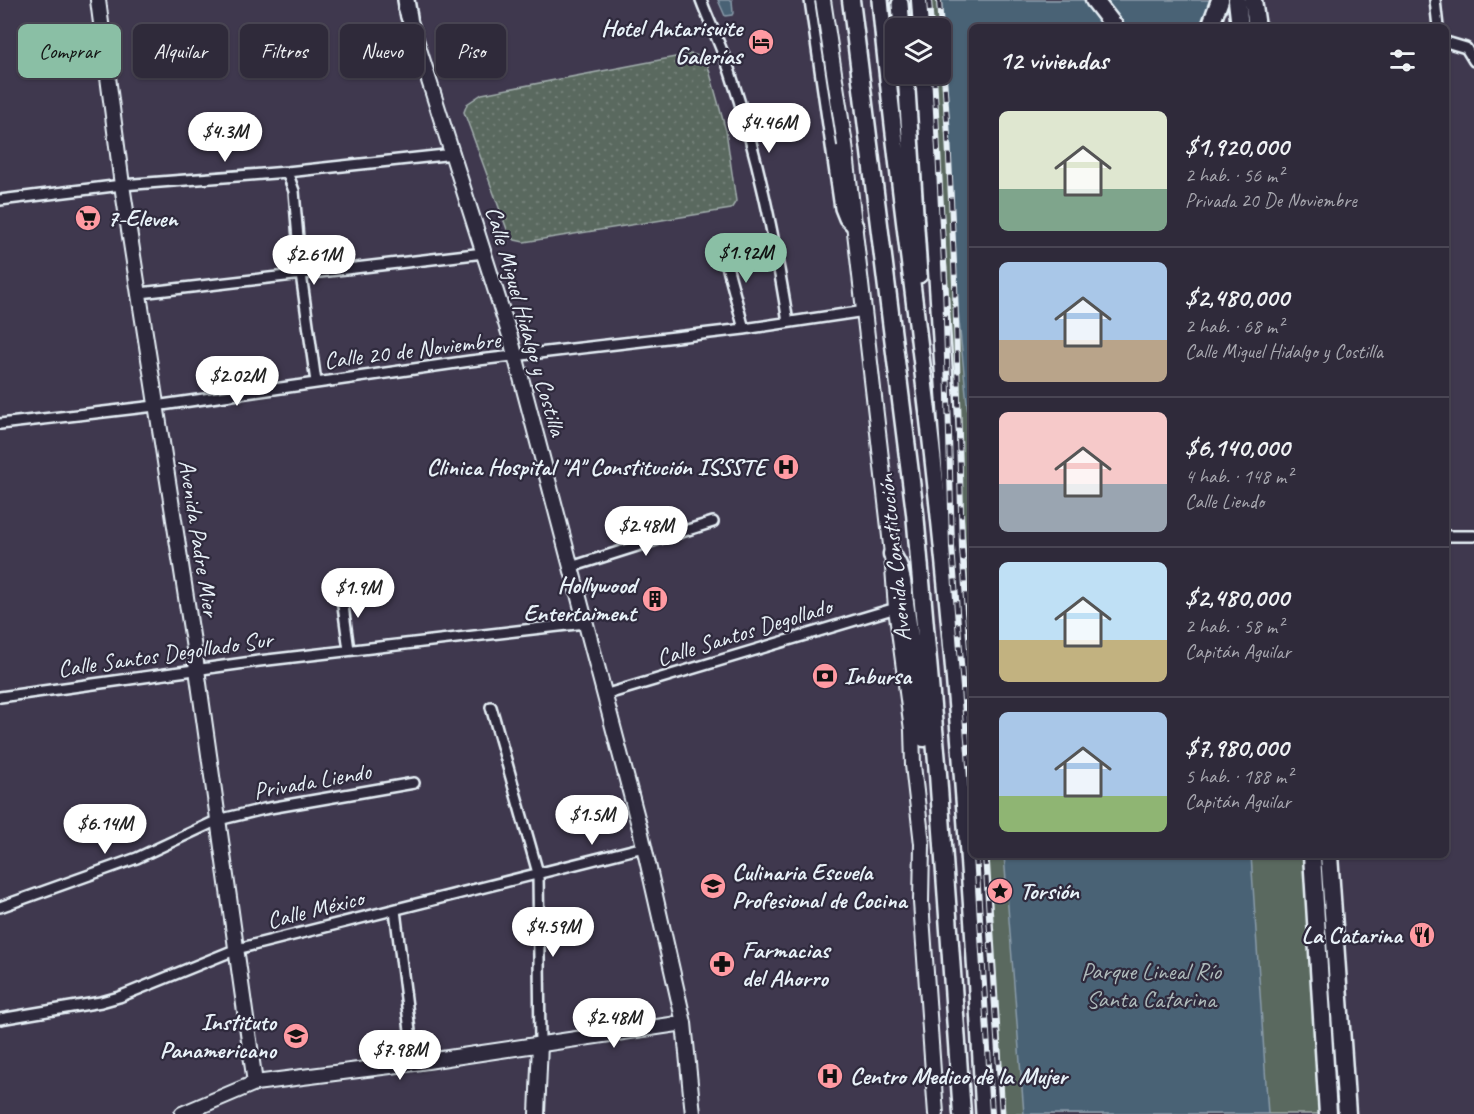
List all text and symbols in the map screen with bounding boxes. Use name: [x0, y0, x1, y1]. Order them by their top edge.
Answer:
place label: Hotel Antarisuite Galerías: [601, 13, 745, 71]
map controls: [885, 18, 951, 84]
button: layers: [885, 18, 951, 84]
chip: Comprar: [18, 24, 121, 78]
chip: Alquilar: [133, 24, 228, 78]
chip: Filtros: [240, 24, 328, 78]
chip: Nuevo: [340, 24, 424, 78]
chip: Piso: [436, 24, 506, 78]
hotel icon: Hotel Antarisuite Galerías: [746, 27, 776, 57]
text: 12 viviendas: [999, 44, 1108, 77]
icon: filters: [1386, 44, 1419, 77]
pin: $4.46M: [720, 103, 818, 154]
text: $4.46M: [742, 110, 796, 135]
pin: $4.3M: [183, 112, 267, 163]
text: $4.3M: [202, 119, 248, 144]
text: $1,920,000: [1185, 130, 1289, 163]
icon: home: [1047, 135, 1119, 207]
text: 2 hab. · 56 m²: [1185, 163, 1283, 188]
text: Privada 20 De Noviembre: [1185, 188, 1357, 213]
supermarket icon: 7-Eleven: [73, 203, 103, 233]
place label: 7-Eleven: [107, 203, 180, 233]
street label: Calle Miguel Hidalgo y Costilla: [479, 203, 574, 441]
pin: $1.92M: [697, 233, 795, 284]
pin: $2.61M: [265, 235, 363, 286]
text: $1.92M: [719, 240, 773, 265]
text: $2.61M: [287, 242, 341, 267]
text: $2,480,000: [1185, 281, 1289, 314]
icon: home: [1047, 286, 1119, 358]
text: 2 hab. · 68 m²: [1185, 314, 1283, 339]
street label: Calle 20 de Noviembre: [322, 324, 504, 376]
text: Calle Miguel Hidalgo y Costilla: [1185, 339, 1383, 364]
pin: $2.02M: [188, 356, 286, 407]
text: $2.02M: [210, 363, 264, 388]
text: $6,140,000: [1185, 431, 1289, 464]
icon: home: [1047, 436, 1119, 508]
place label: Clinica Hospital "A" Constitución ISSSTE: [426, 452, 770, 482]
hospital icon: Clinica Hospital "A" Constitución ISSSTE: [771, 452, 801, 482]
street label: Avenida Padre Mier: [172, 457, 227, 621]
text: 4 hab. · 148 m²: [1185, 464, 1292, 489]
street label: Avenida Constitución: [870, 472, 918, 643]
text: Calle Liendo: [1185, 489, 1264, 514]
pin: $2.48M: [597, 506, 695, 557]
text: $2.48M: [619, 513, 673, 538]
pin: $1.9M: [316, 568, 400, 619]
place label: Hollywood Entertaiment: [523, 570, 640, 628]
text: $1.9M: [335, 575, 381, 600]
text: $2,480,000: [1185, 581, 1289, 614]
building icon: Hollywood Entertaiment: [640, 584, 670, 614]
icon: home: [1047, 586, 1119, 658]
street label: Calle Santos Degollado: [653, 590, 838, 673]
text: 2 hab. · 58 m²: [1185, 614, 1283, 639]
street label: Calle Santos Degollado Sur: [56, 624, 277, 684]
text: Capitán Aguilar: [1185, 639, 1291, 664]
bank icon: Inbursa: [810, 661, 840, 691]
place label: Inbursa: [844, 661, 913, 691]
text: $7,980,000: [1185, 731, 1288, 764]
icon: home: [1047, 736, 1119, 808]
street label: Privada Liendo: [251, 756, 374, 806]
text: 5 hab. · 188 m²: [1185, 764, 1292, 789]
text: Capitán Aguilar: [1185, 789, 1291, 814]
pin: $1.5M: [550, 795, 634, 846]
text: $1.5M: [569, 802, 615, 827]
pin: $6.14M: [56, 804, 154, 855]
text: $6.14M: [78, 811, 132, 836]
place label: Culinaria Escuela Profesional de Cocina: [732, 857, 909, 915]
school or university icon: Culinaria Escuela Profesional de Cocina: [698, 871, 728, 901]
place icon: Torsión: [985, 876, 1015, 906]
place label: Torsión: [1020, 876, 1080, 906]
street label: Calle México: [264, 882, 369, 935]
pin: $4.59M: [504, 907, 602, 958]
text: $4.59M: [526, 914, 580, 939]
place label: La Catarina: [1301, 920, 1404, 950]
restaurant icon: La Catarina: [1407, 920, 1437, 950]
place label: Farmacias del Ahorro: [742, 935, 832, 993]
pharmacy icon: Farmacias del Ahorro: [707, 949, 737, 979]
park label: Parque Lineal Río Santa Catarina: [1081, 956, 1222, 1014]
pin: $2.48M: [565, 998, 663, 1049]
text: $2.48M: [587, 1005, 641, 1030]
place label: Instituto Panamericano: [160, 1007, 278, 1065]
school or university icon: Instituto Panamericano: [281, 1021, 311, 1051]
pin: $7.98M: [351, 1030, 449, 1081]
text: $7.98M: [373, 1037, 427, 1062]
hospital icon: Centro Medico de la Mujer: [815, 1061, 845, 1091]
place label: Centro Medico de la Mujer: [850, 1061, 1069, 1091]

